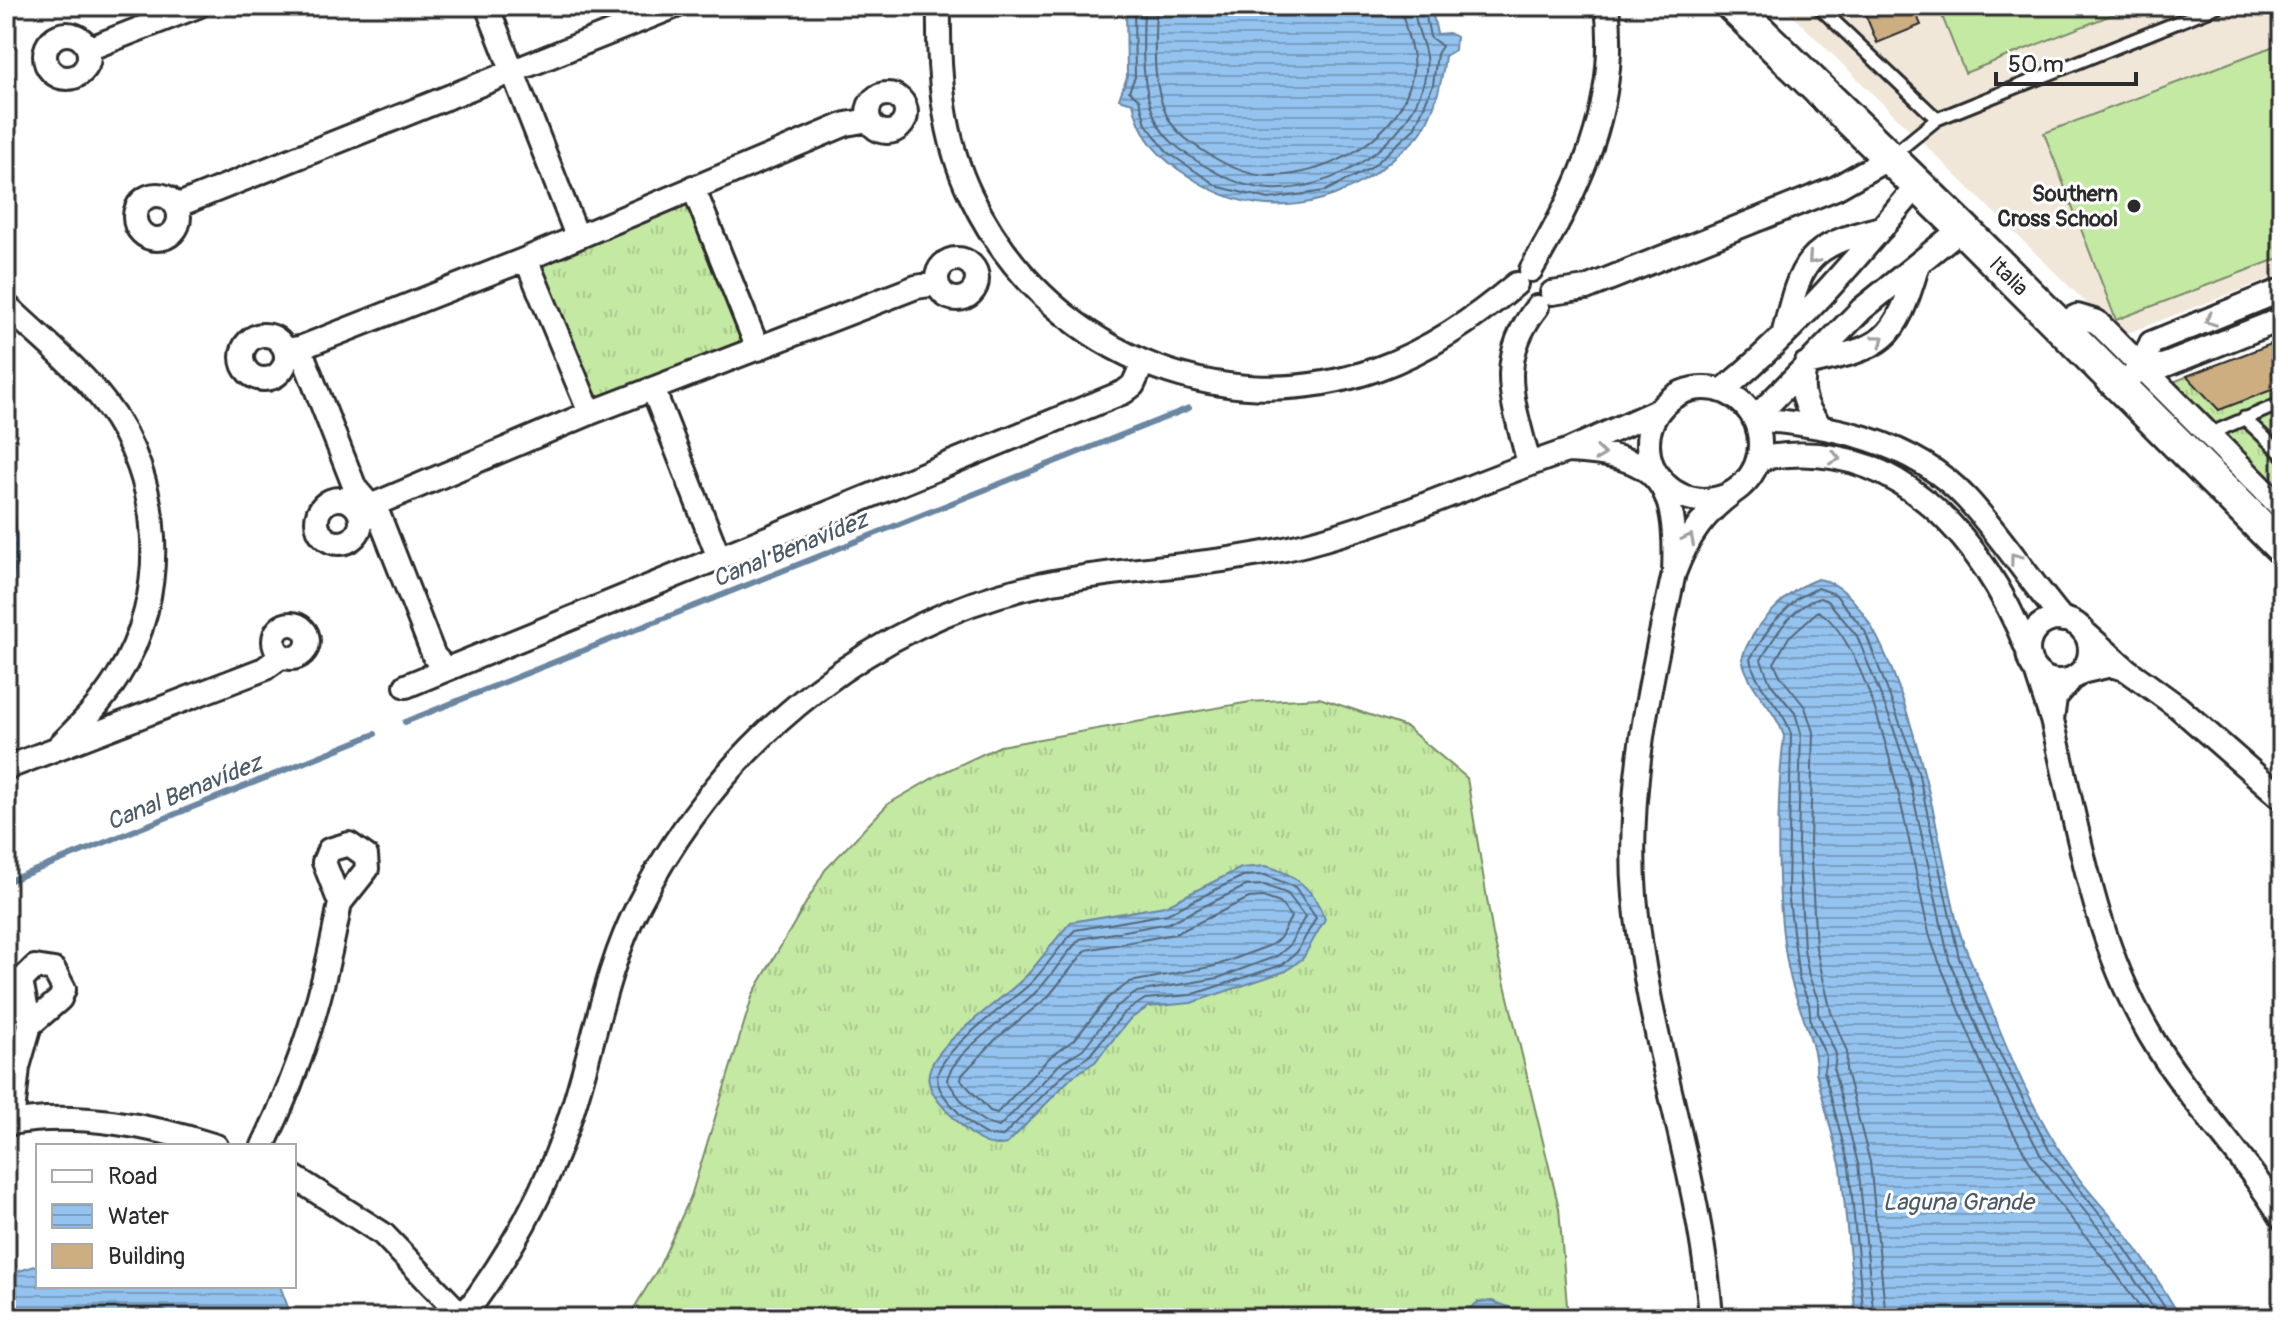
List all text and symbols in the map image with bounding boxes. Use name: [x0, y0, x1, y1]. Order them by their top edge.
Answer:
scale bar: [1996, 36, 2136, 86]
text: 50 m: [2008, 50, 2064, 79]
place label: Southern Cross School: [1998, 180, 2118, 233]
marker: Southern Cross School: [2125, 197, 2143, 215]
one-way arrow: [1808, 249, 1822, 264]
street label: Italia: [1983, 250, 2034, 302]
one-way arrow: [2204, 310, 2218, 326]
one-way arrow: [1870, 336, 1885, 350]
one-way arrow: [1593, 445, 1606, 462]
one-way arrow: [1828, 449, 1842, 466]
water label: Canal Benavídez: [709, 504, 875, 594]
one-way arrow: [1679, 532, 1694, 547]
one-way arrow: [2010, 552, 2024, 567]
water label: Canal Benavídez: [103, 747, 269, 837]
legend: [36, 1144, 296, 1288]
text: Road: [108, 1162, 158, 1191]
water label: Laguna Grande: [1882, 1188, 2036, 1217]
text: Water: [108, 1202, 169, 1231]
text: Building: [108, 1242, 185, 1271]

